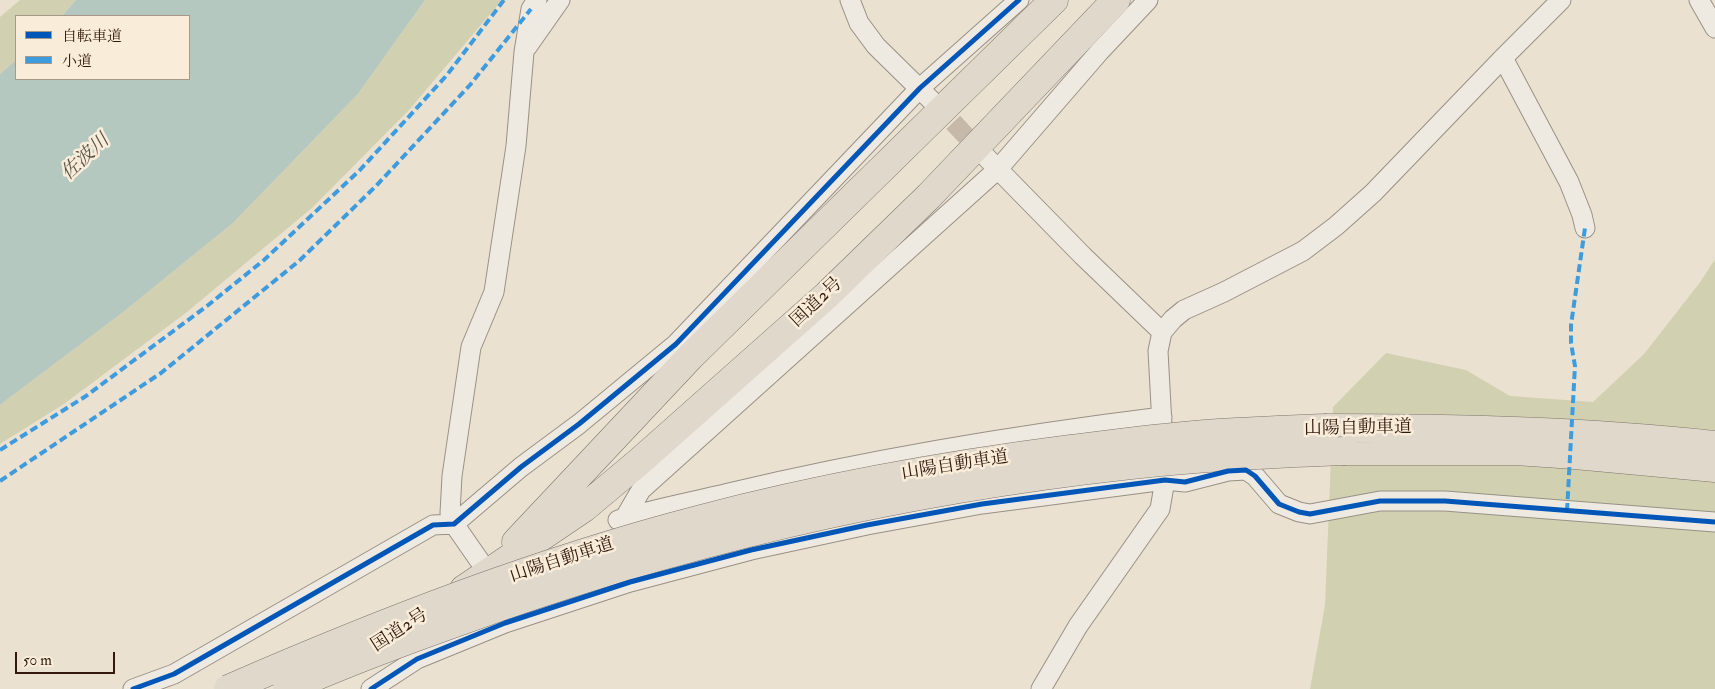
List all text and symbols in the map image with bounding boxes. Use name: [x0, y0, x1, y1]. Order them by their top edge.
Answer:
legend: [15, 15, 190, 80]
text: 自転車道: [62, 27, 122, 46]
text: 小道: [62, 52, 92, 71]
water label: 佐波川: [57, 130, 115, 186]
street label: 国道2号: [787, 274, 847, 332]
street label: 山陽自動車道: [1304, 417, 1412, 441]
street label: 山陽自動車道: [900, 447, 1010, 485]
street label: 山陽自動車道: [507, 534, 617, 588]
street label: 国道2号: [368, 605, 432, 657]
scale bar: [18, 642, 118, 674]
text: 50 m: [23, 651, 52, 670]

